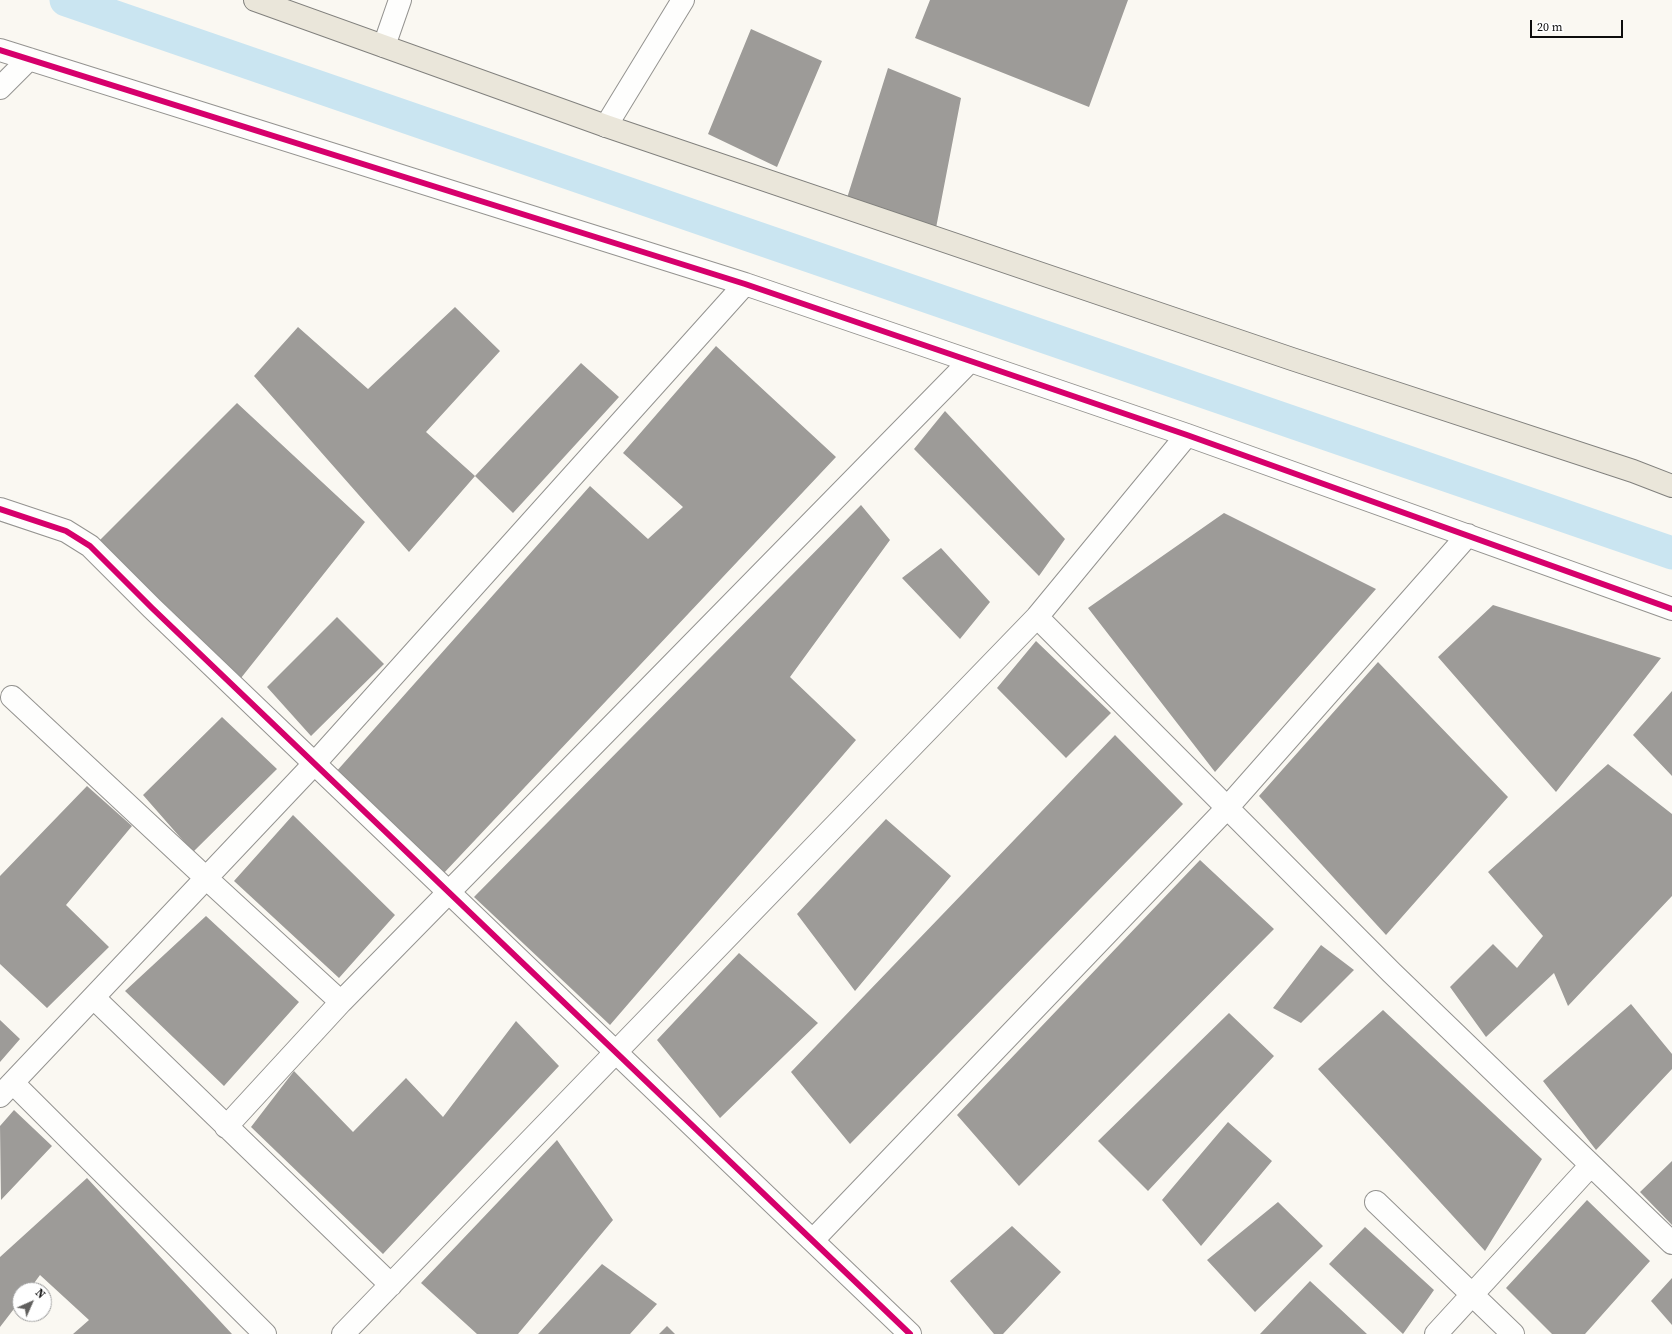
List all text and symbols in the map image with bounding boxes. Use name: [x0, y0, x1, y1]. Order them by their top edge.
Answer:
scale bar: [1532, 12, 1625, 38]
text: 20 m: [1537, 19, 1563, 35]
north arrow: [12, 1282, 52, 1322]
text: N: [32, 1286, 48, 1302]

